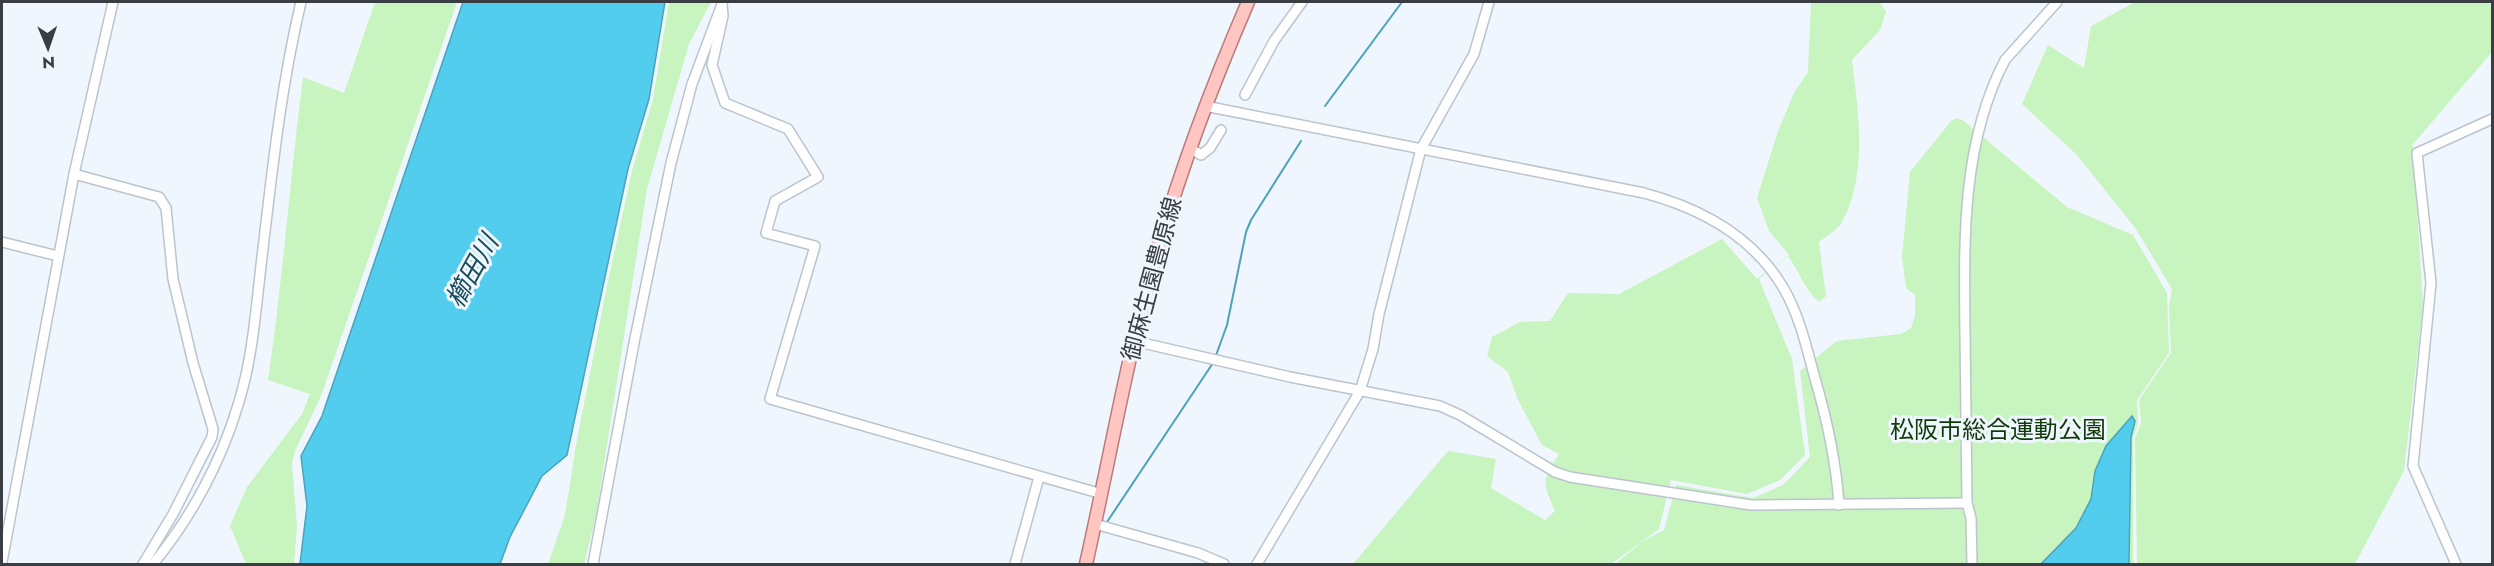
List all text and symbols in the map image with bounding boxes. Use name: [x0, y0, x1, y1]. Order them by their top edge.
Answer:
north arrow: [18, 18, 78, 78]
text: N: [42, 51, 55, 74]
street label: 御麻生園豊原線: [1113, 193, 1190, 365]
water label: 櫛田川: [436, 225, 509, 314]
park label: 松阪市総合運動公園: [1890, 412, 2106, 447]

